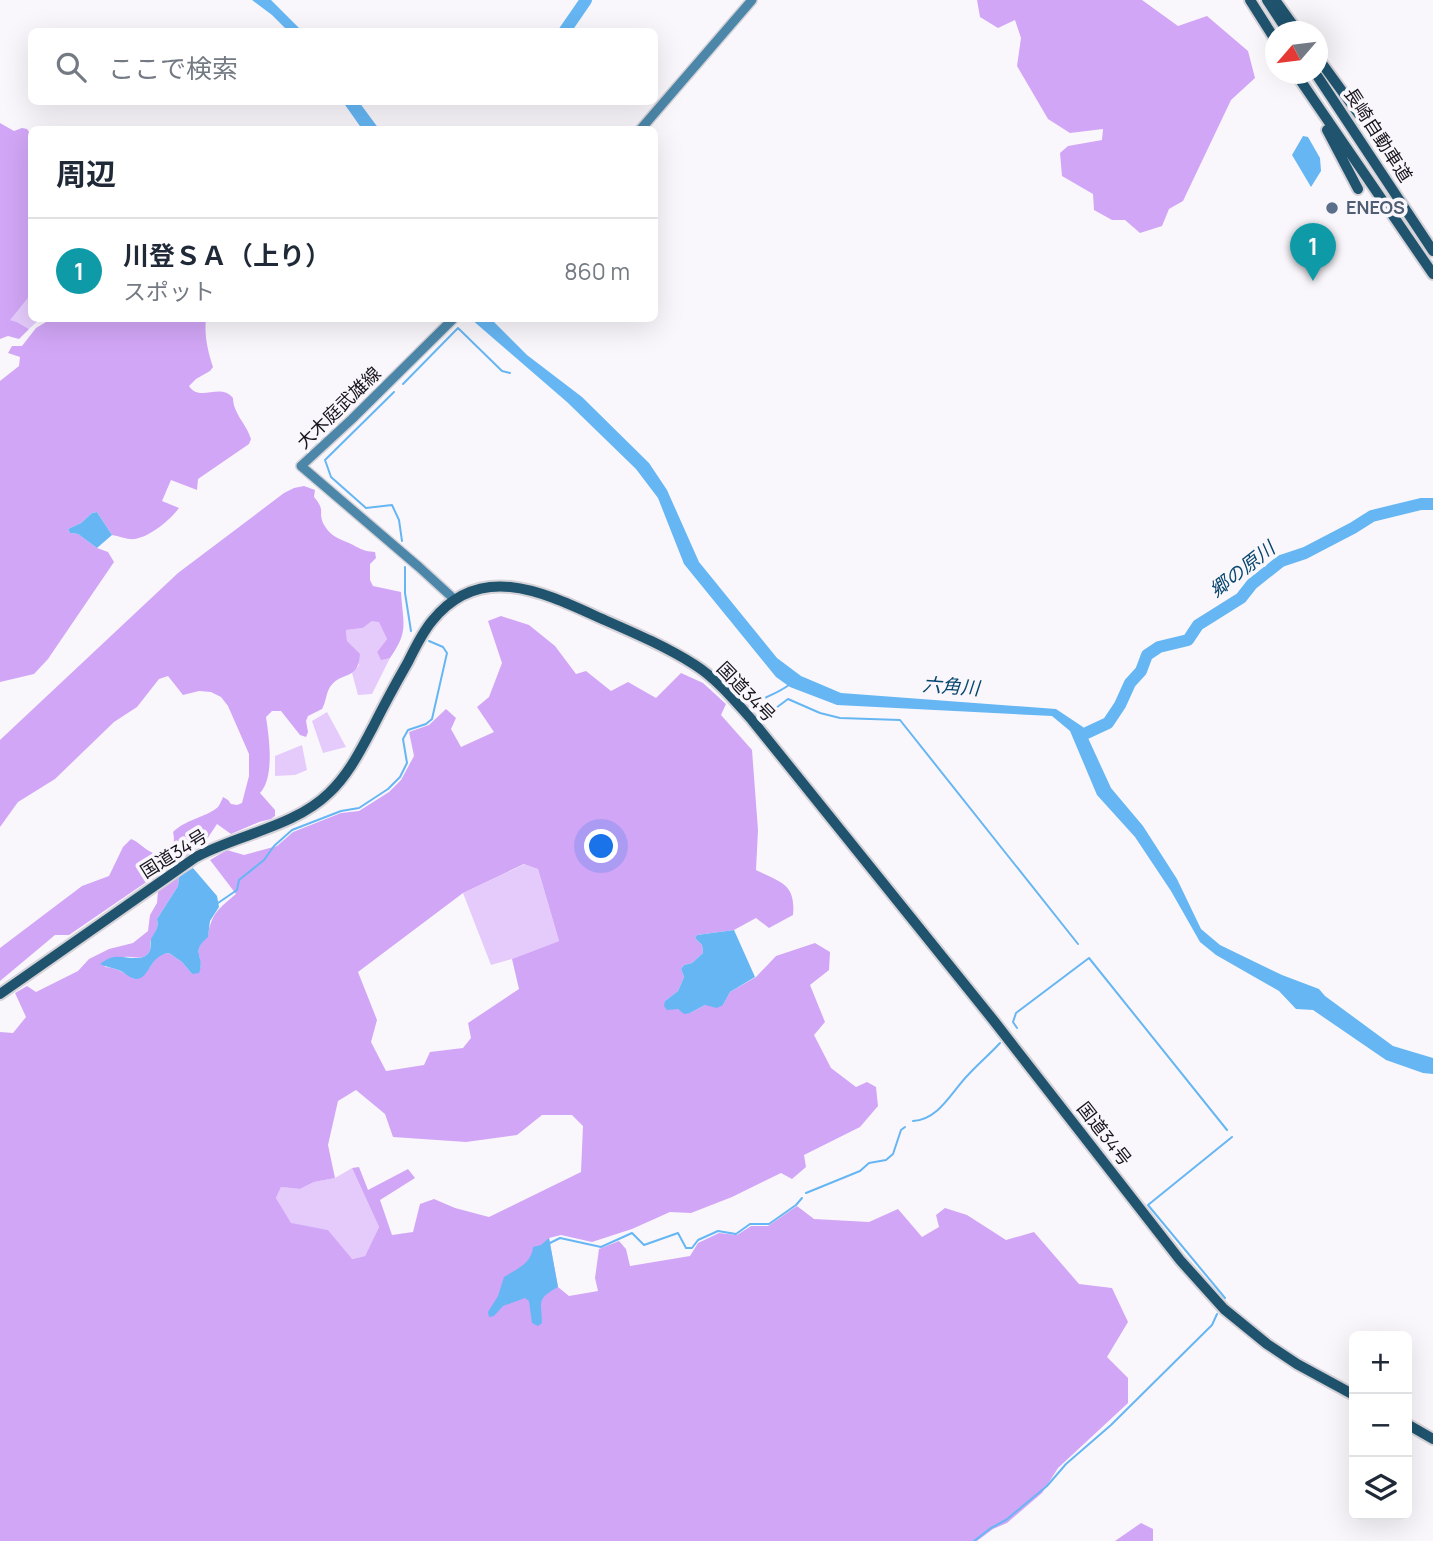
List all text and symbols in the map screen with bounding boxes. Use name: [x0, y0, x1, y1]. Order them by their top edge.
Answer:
north arrow: [1265, 21, 1328, 84]
search box: [28, 28, 658, 105]
icon: search: [52, 48, 90, 86]
text: ここで検索: [108, 50, 238, 86]
street label: 長崎自動車道: [1339, 83, 1418, 186]
text: 周辺: [56, 153, 116, 194]
place label: ENEOS: [1346, 195, 1405, 219]
marker: ENEOS: [1324, 200, 1340, 216]
pin: 1: [1290, 223, 1336, 281]
text: 川登ＳＡ（上り）: [123, 237, 331, 273]
text: 1: [74, 255, 84, 287]
text: 860 m: [564, 255, 630, 287]
text: スポット: [123, 275, 215, 307]
street label: 大木庭武雄線: [291, 361, 385, 453]
water label: 郷の原川: [1204, 534, 1282, 603]
street label: 国道34号: [712, 656, 781, 726]
water label: 六角川: [922, 671, 982, 701]
street label: 国道34号: [135, 823, 211, 883]
your location: [584, 829, 618, 863]
street label: 国道34号: [1072, 1097, 1137, 1170]
map controls: [1349, 1331, 1412, 1520]
button: +: [1349, 1331, 1412, 1394]
button: −: [1349, 1394, 1412, 1457]
button: layers: [1349, 1457, 1412, 1520]

